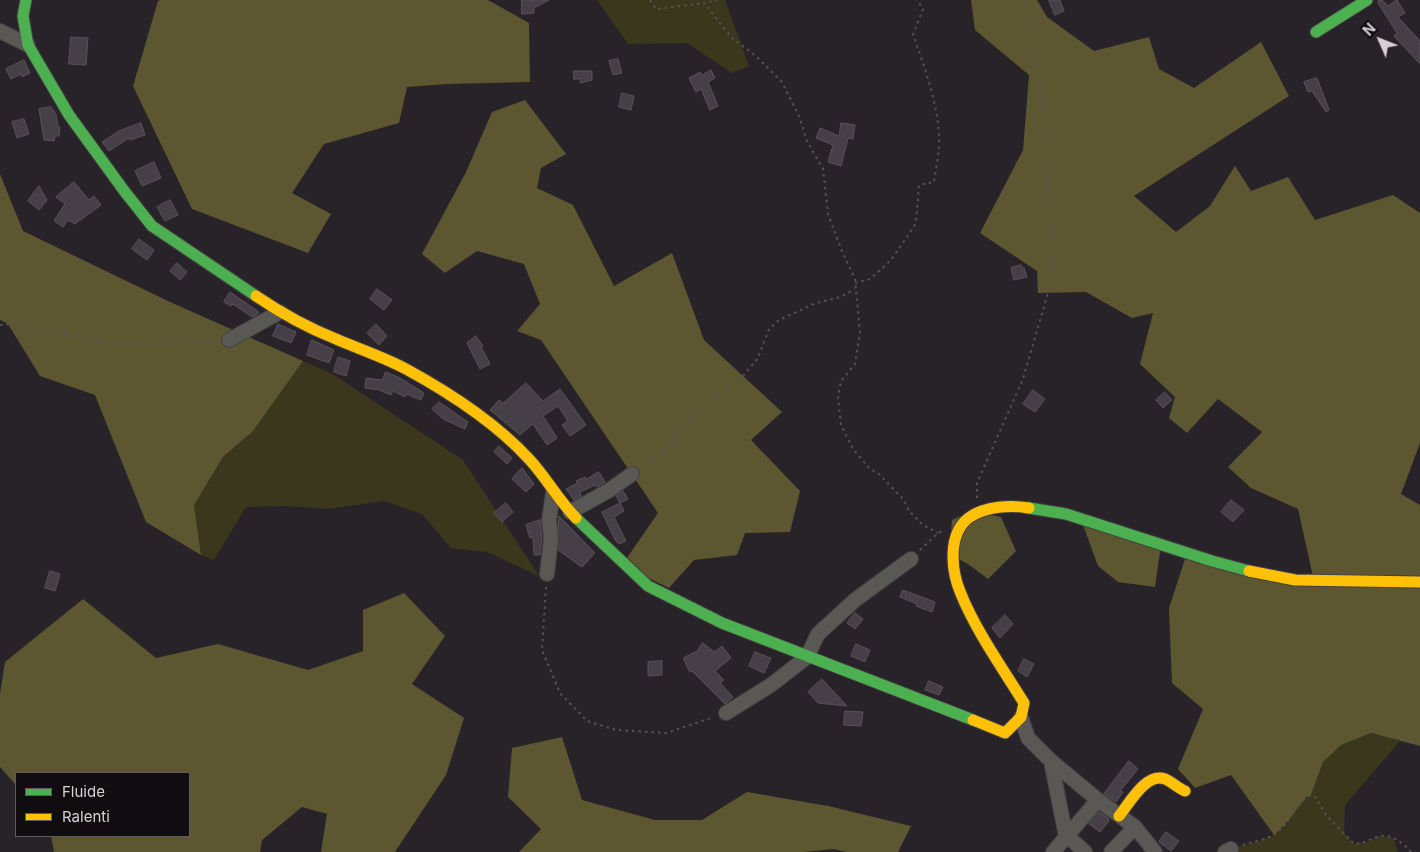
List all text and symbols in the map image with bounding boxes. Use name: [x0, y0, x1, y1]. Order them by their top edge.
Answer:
north arrow: [1355, 15, 1405, 65]
text: N: [1359, 19, 1379, 39]
legend: [15, 772, 190, 837]
text: Fluide: [62, 782, 105, 801]
text: Ralenti: [62, 807, 110, 826]

